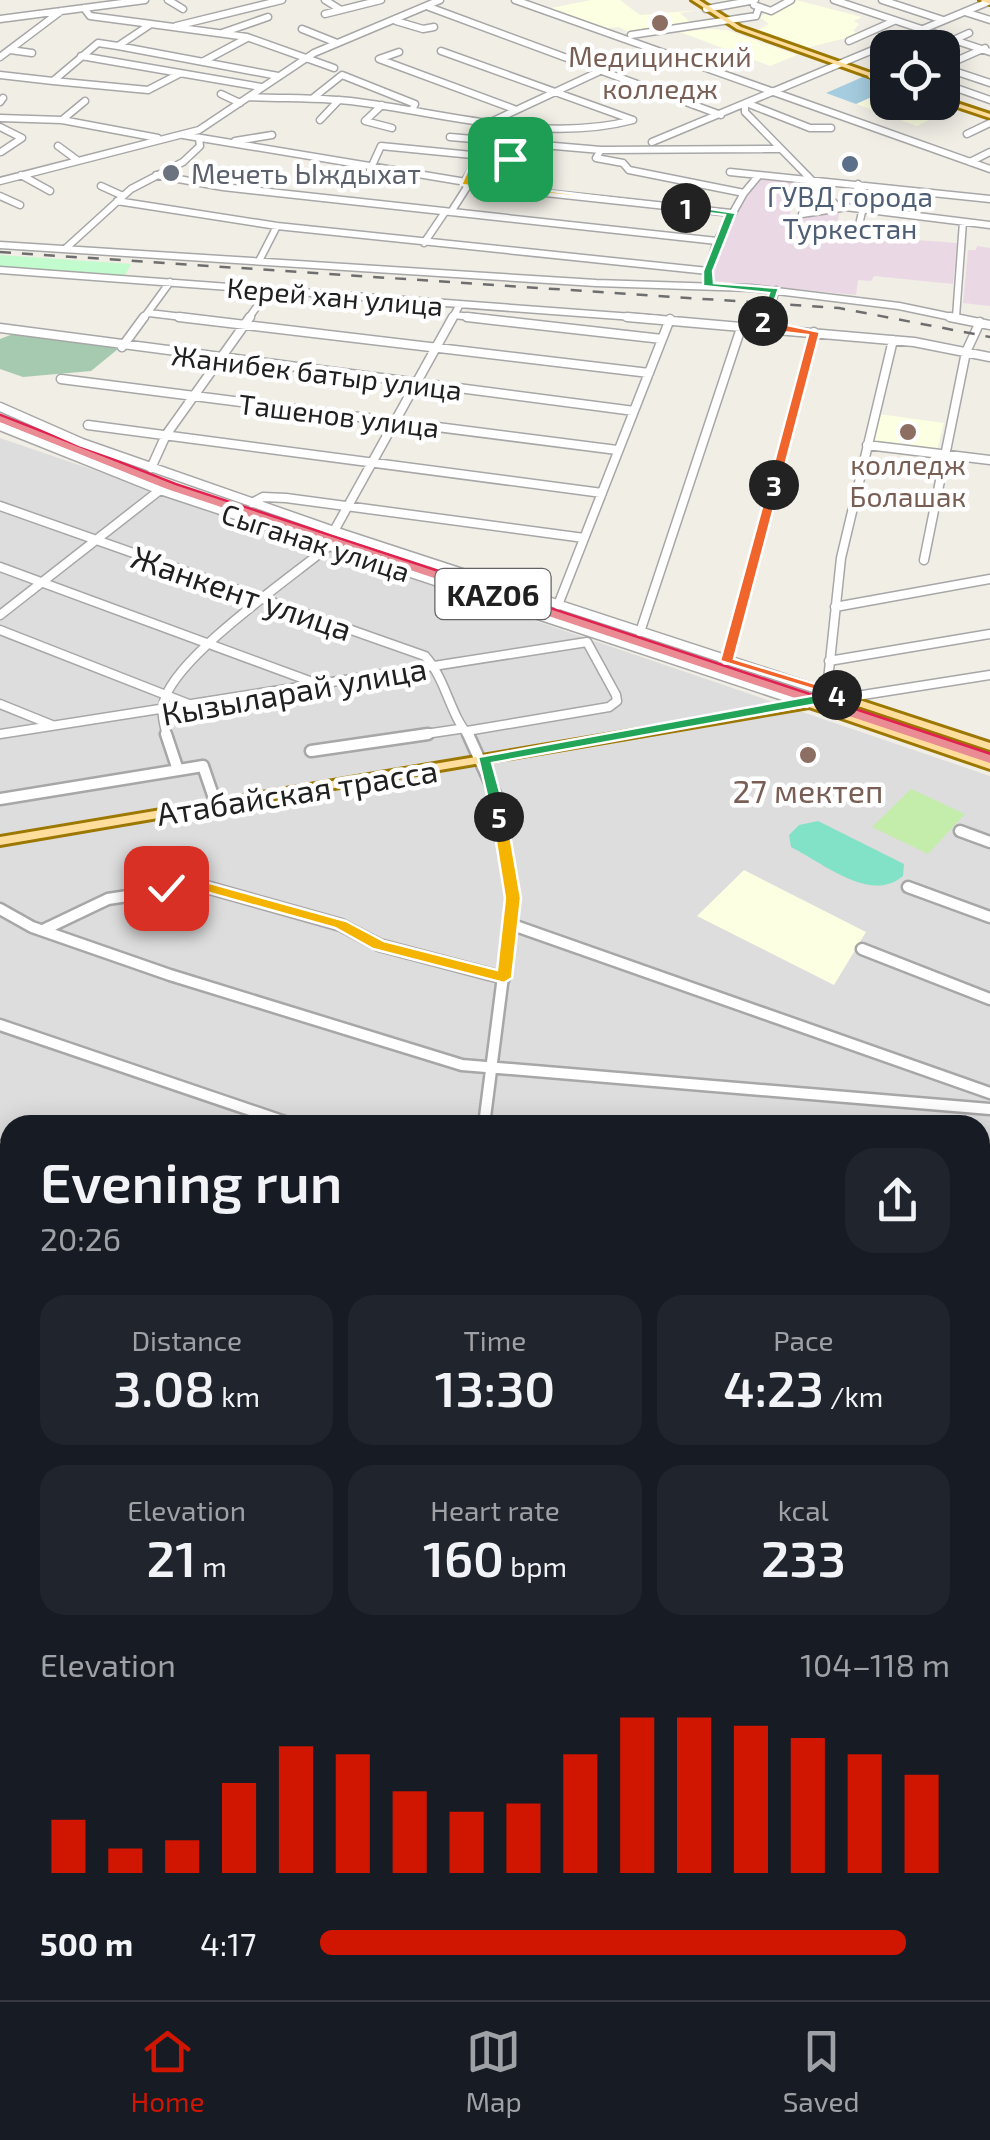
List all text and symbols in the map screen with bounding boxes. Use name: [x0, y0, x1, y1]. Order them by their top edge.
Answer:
marker: Медицинский колледж: [649, 12, 671, 34]
map controls: [870, 30, 960, 120]
button: locate: [870, 30, 960, 120]
place label: Медицинский колледж: [568, 39, 752, 105]
pin: [468, 117, 553, 202]
icon: arrive: [483, 132, 538, 187]
marker: ГУВД города Туркестан: [839, 153, 861, 175]
place label: Мечеть Ыждыхат: [191, 156, 421, 190]
marker: Мечеть Ыждыхат: [160, 162, 182, 184]
place label: ГУВД города Туркестан: [767, 179, 933, 245]
pin: 1: [661, 183, 711, 233]
text: 1: [680, 191, 692, 225]
street label: Керей хан улица: [225, 270, 445, 322]
pin: 2: [738, 296, 788, 346]
text: 2: [755, 304, 771, 338]
street label: Жанибек батыр улица: [170, 337, 464, 407]
street label: Ташенов улица: [237, 386, 441, 444]
marker: колледж Болашак: [897, 421, 919, 443]
place label: колледж Болашак: [850, 447, 966, 513]
pin: 3: [749, 460, 799, 510]
text: 3: [766, 468, 782, 502]
street label: Сыганак улица: [218, 496, 414, 588]
street label: Жанкент улица: [127, 537, 357, 648]
road number: KАZ06: [436, 569, 550, 619]
street label: Кызыларай улица: [158, 648, 430, 733]
pin: 4: [812, 670, 862, 720]
text: 4: [828, 678, 846, 712]
marker: 27 мектеп: [797, 744, 819, 766]
street label: Атабайская трасса: [154, 750, 440, 832]
place label: 27 мектеп: [733, 771, 883, 809]
pin: 5: [474, 792, 524, 842]
text: 5: [491, 800, 507, 834]
pin: [124, 846, 209, 931]
icon: check: [139, 861, 194, 916]
text: Evening run: [40, 1148, 342, 1214]
button: share: [845, 1148, 950, 1253]
text: 20:26: [40, 1219, 121, 1257]
text: Distance: [131, 1323, 242, 1357]
text: Time: [464, 1323, 526, 1357]
text: Pace: [773, 1323, 833, 1357]
text: 3.08: [113, 1357, 215, 1417]
text: 13:30: [435, 1357, 555, 1417]
text: 4:23: [723, 1357, 824, 1417]
text: km: [215, 1379, 260, 1413]
text: /km: [824, 1379, 883, 1413]
text: Elevation: [127, 1493, 246, 1527]
text: Heart rate: [430, 1493, 560, 1527]
text: kcal: [778, 1493, 829, 1527]
text: 21: [146, 1527, 196, 1587]
text: 160: [423, 1527, 504, 1587]
text: 233: [761, 1527, 846, 1587]
text: m: [196, 1549, 227, 1583]
text: bpm: [504, 1549, 567, 1583]
text: Elevation: [40, 1645, 176, 1683]
text: 104–118 m: [800, 1645, 950, 1683]
text: 500 m: [40, 1924, 133, 1962]
text: 4:17: [200, 1924, 256, 1962]
tab: Home: [130, 2024, 205, 2118]
tab: Map: [466, 2024, 522, 2118]
tab: Saved: [783, 2024, 860, 2118]

